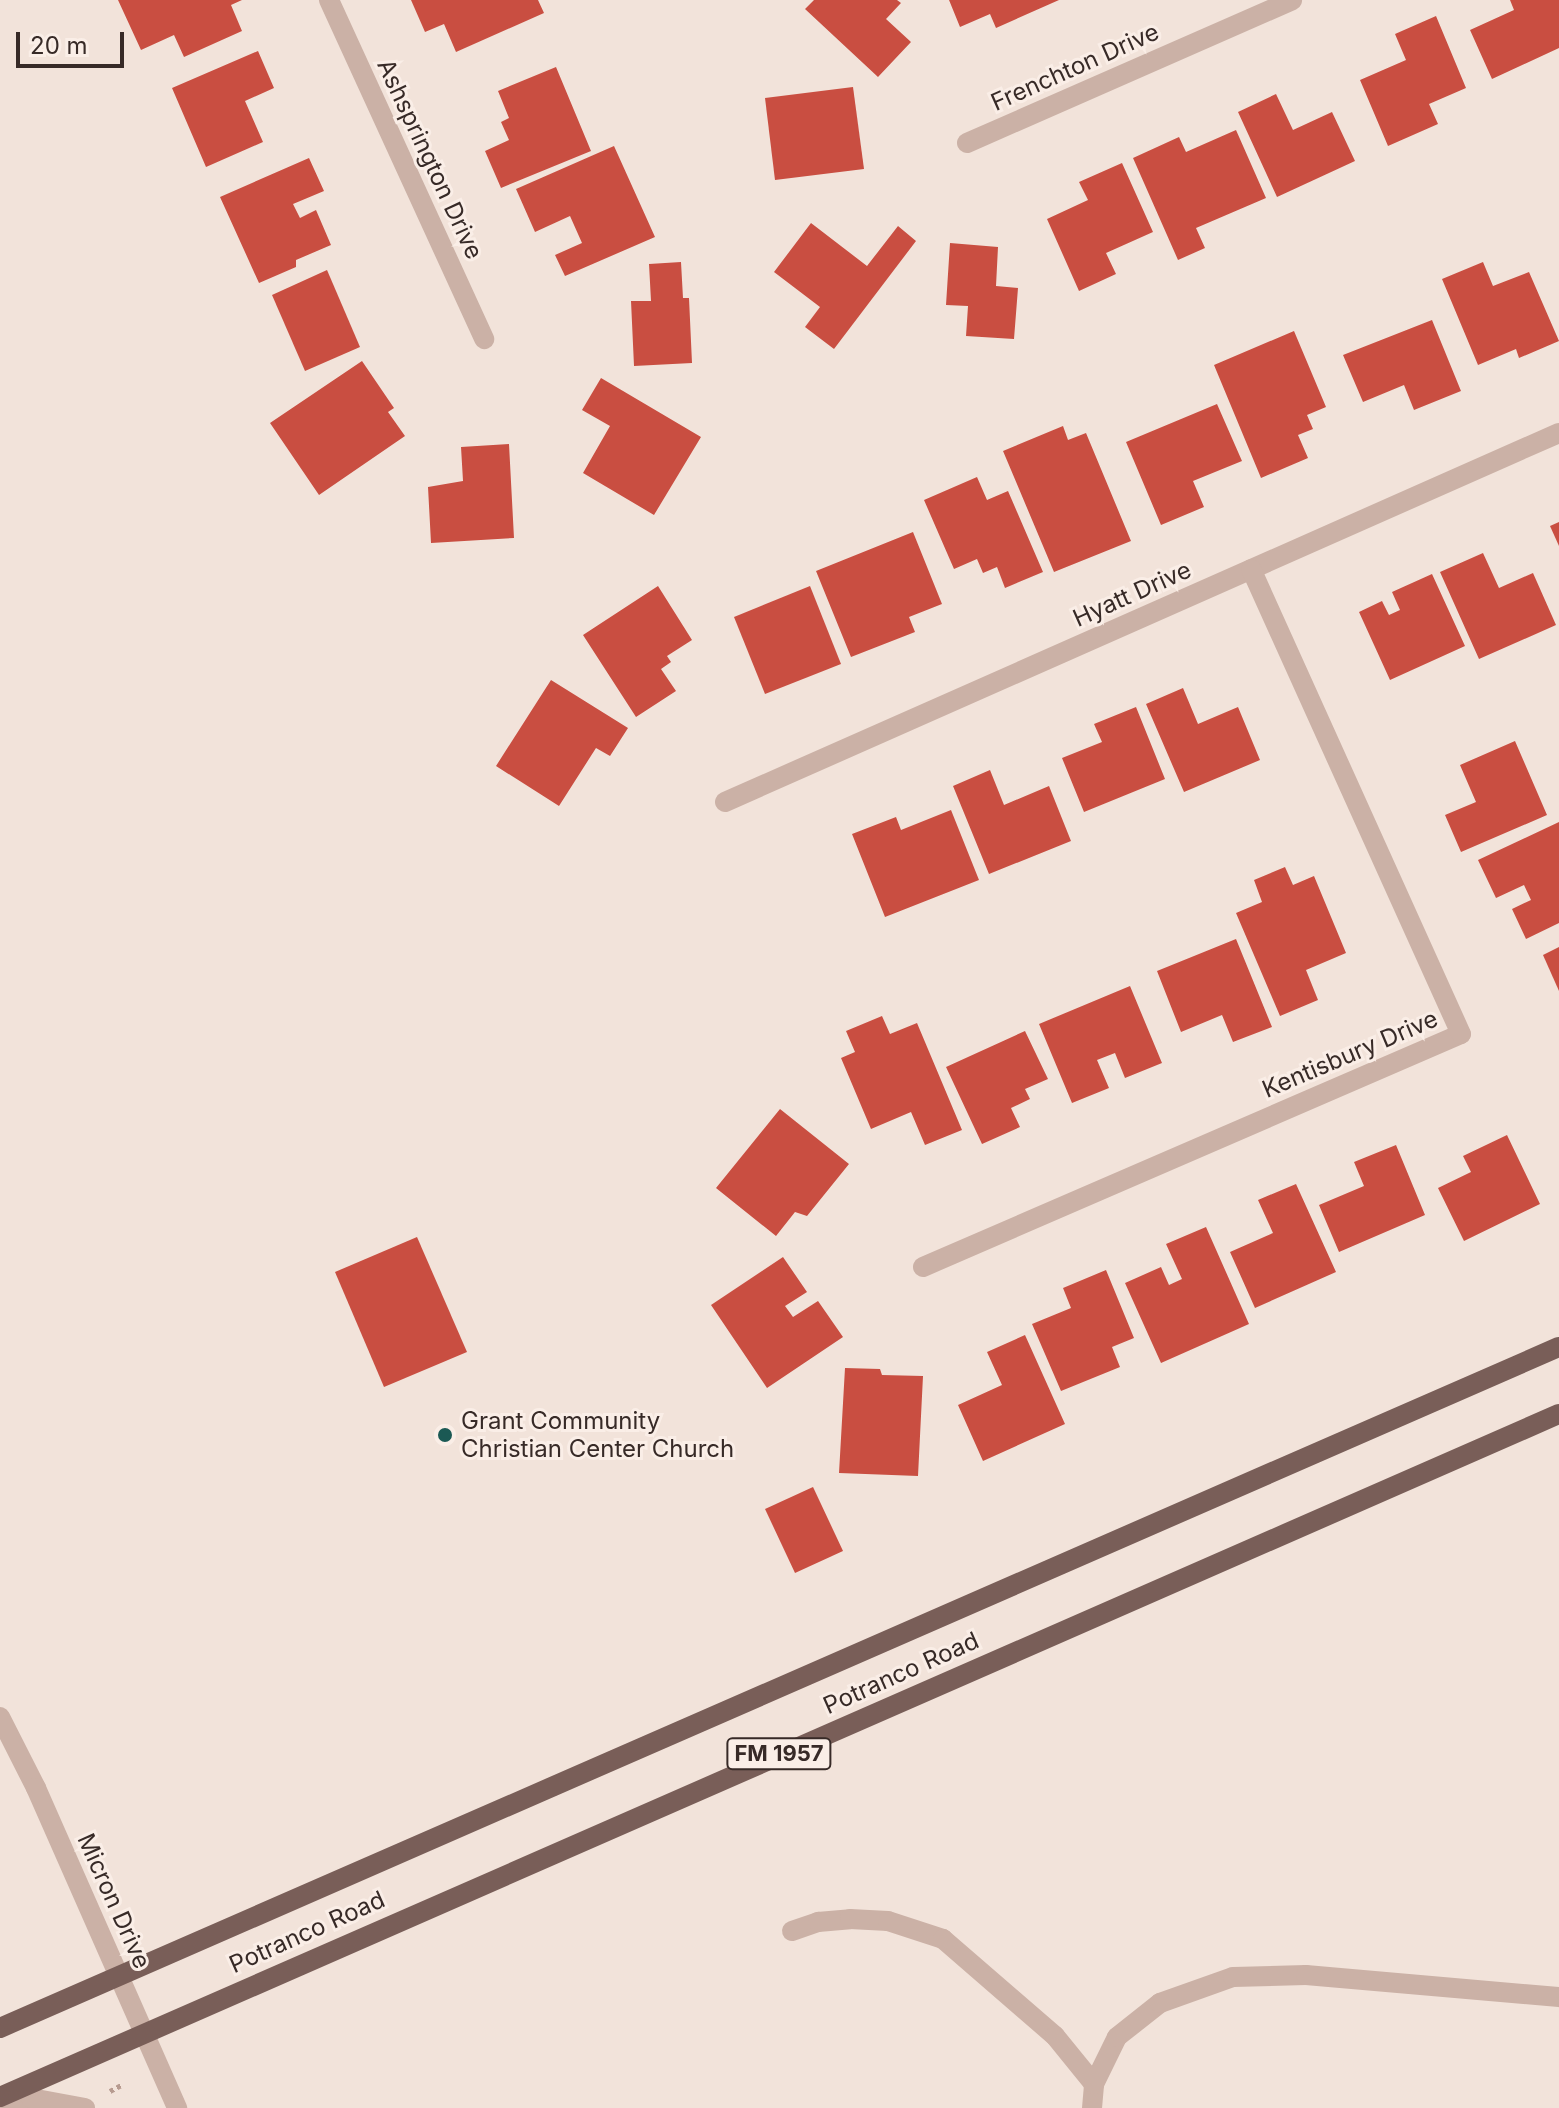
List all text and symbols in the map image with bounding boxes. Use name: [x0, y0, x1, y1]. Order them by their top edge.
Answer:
scale bar: [20, 16, 128, 66]
street label: Frenchton Drive: [987, 17, 1163, 117]
text: 20 m: [30, 31, 88, 60]
street label: Ashsprington Drive: [371, 54, 489, 264]
street label: Hyatt Drive: [1068, 555, 1196, 633]
street label: Kentisbury Drive: [1258, 1004, 1442, 1104]
place label: Grant Community Christian Center Church: [461, 1407, 734, 1463]
marker: Grant Community Christian Center Church: [436, 1426, 454, 1444]
street label: Potranco Road: [819, 1626, 983, 1720]
road number: FM 1957: [725, 1736, 833, 1772]
street label: Micron Drive: [71, 1829, 157, 1973]
street label: Potranco Road: [225, 1885, 389, 1979]

